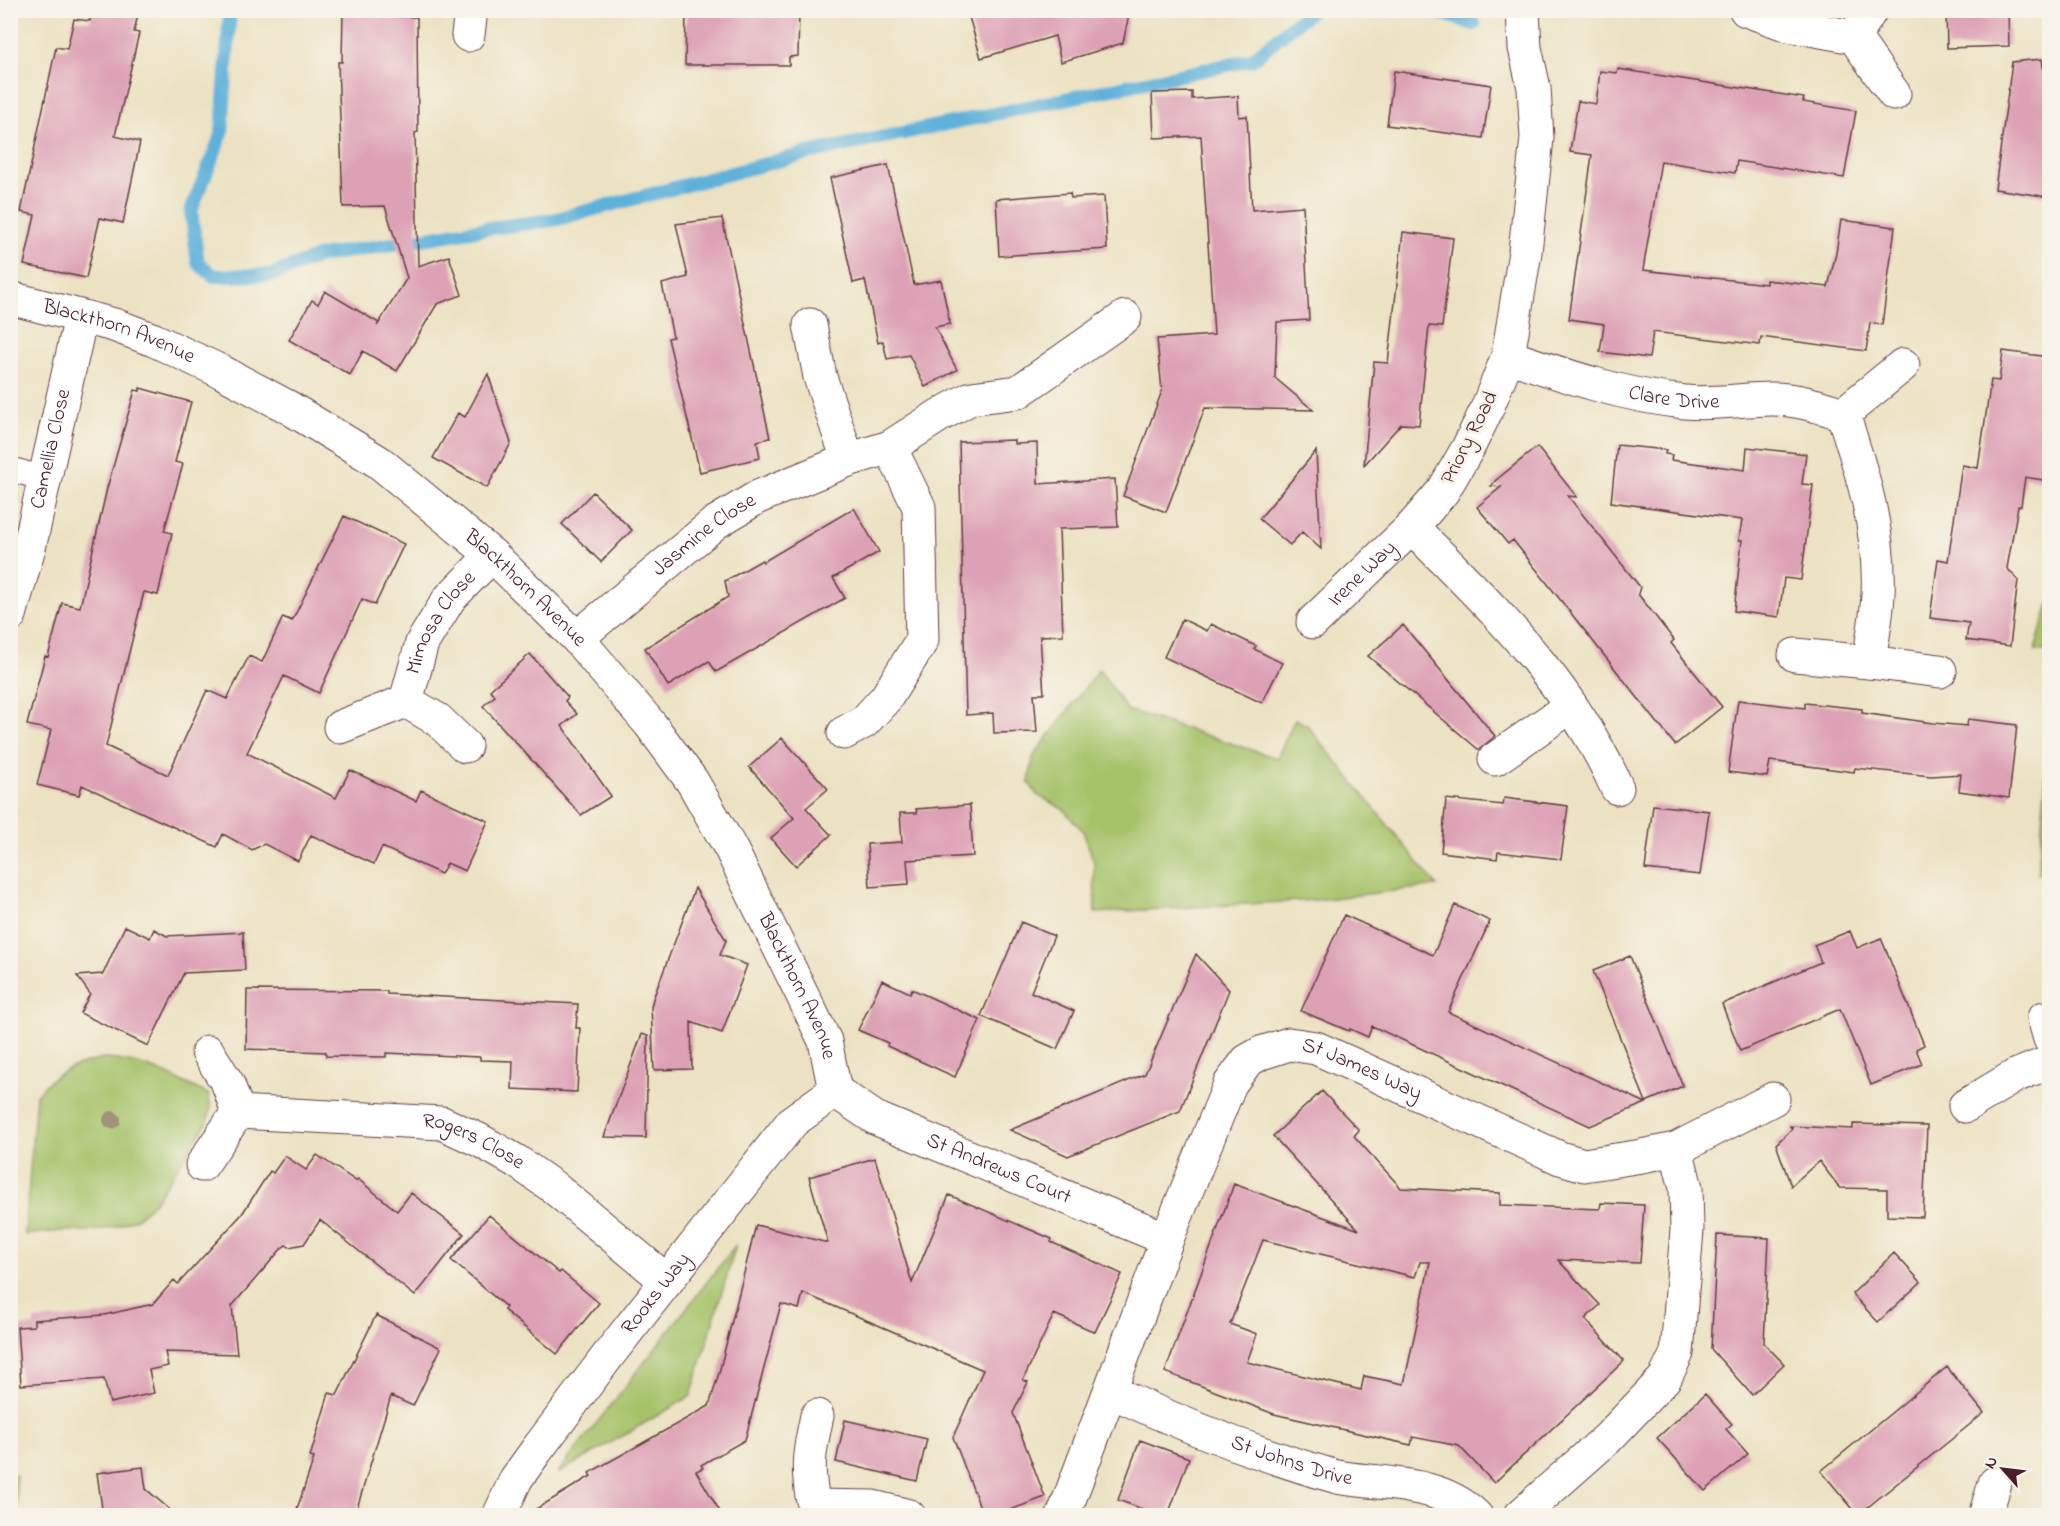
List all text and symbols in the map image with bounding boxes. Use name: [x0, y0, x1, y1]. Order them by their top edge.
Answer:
street label: Blackthorn Avenue: [39, 292, 200, 372]
street label: Clare Drive: [1626, 378, 1721, 418]
street label: Camellia Close: [23, 386, 79, 512]
street label: Priory Road: [1434, 386, 1508, 491]
street label: Jasmine Close: [646, 486, 763, 584]
street label: Blackthorn Avenue: [457, 522, 594, 654]
street label: Irene Way: [1322, 534, 1405, 615]
street label: Mimosa Close: [399, 564, 484, 678]
street label: Blackthorn Avenue: [749, 907, 843, 1062]
street label: St James Way: [1300, 1031, 1427, 1111]
street label: Rogers Close: [422, 1107, 531, 1178]
street label: St Andrews Court: [921, 1126, 1076, 1213]
street label: Rooks Way: [615, 1247, 700, 1342]
street label: St Johns Drive: [1226, 1428, 1355, 1494]
north arrow: [1973, 1439, 2033, 1499]
text: N: [1978, 1452, 2005, 1473]

